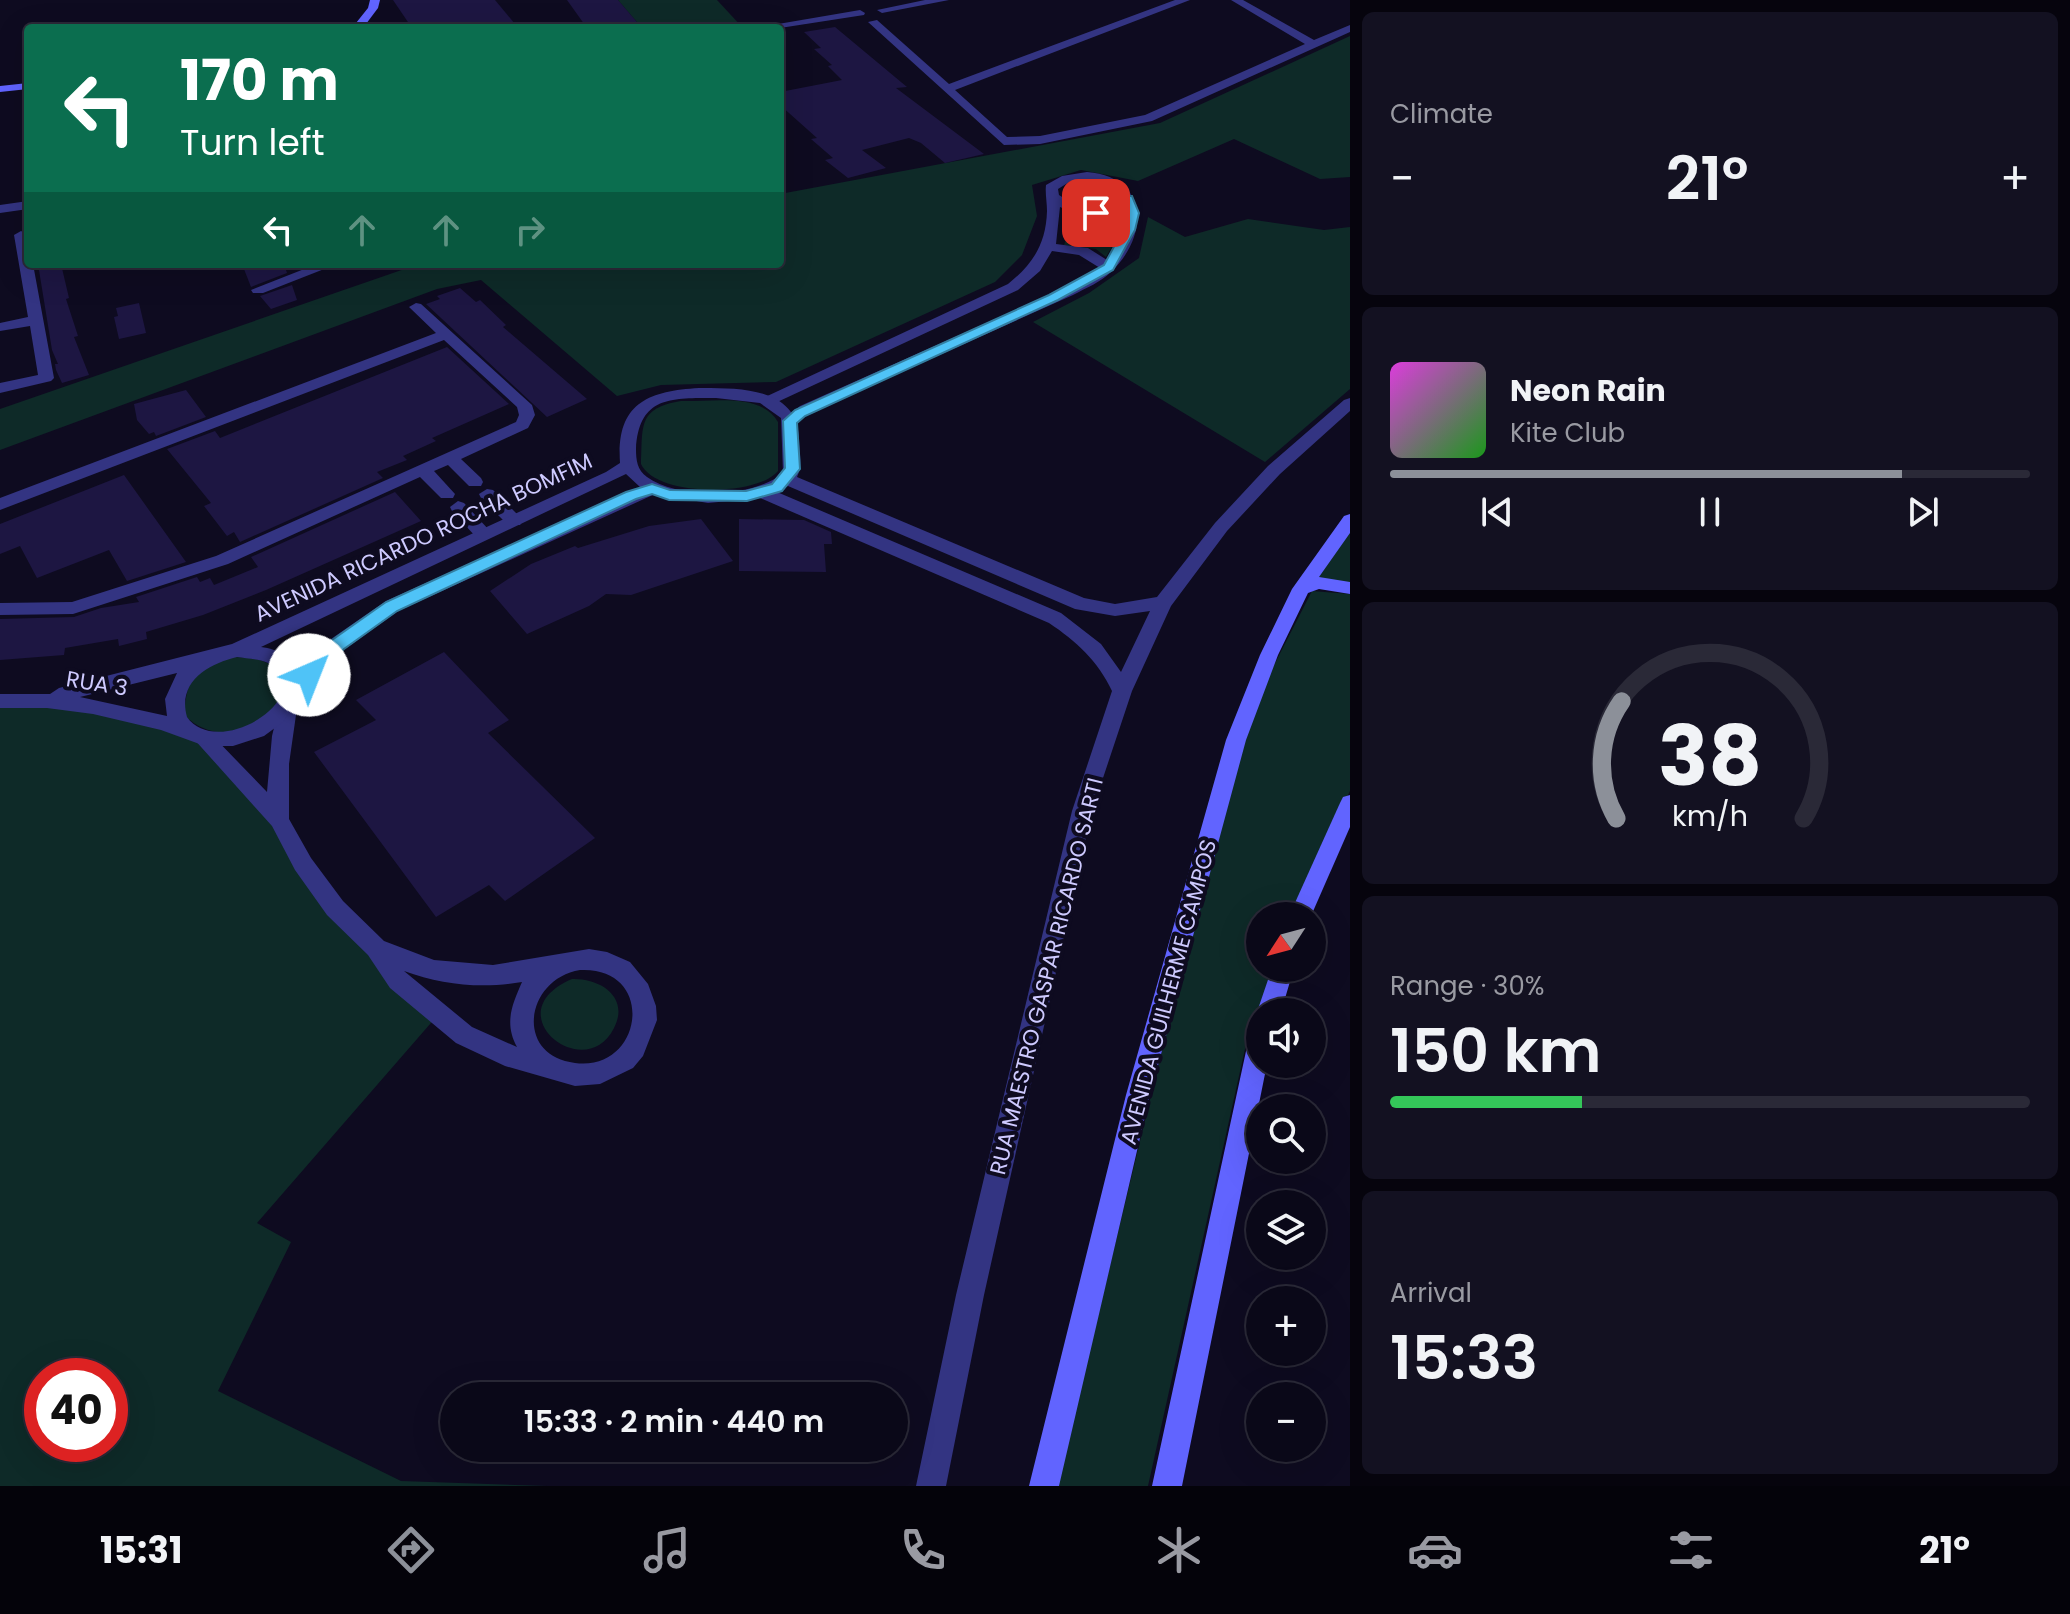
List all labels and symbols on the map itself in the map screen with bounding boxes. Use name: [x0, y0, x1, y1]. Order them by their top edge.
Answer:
pin: [1062, 179, 1130, 247]
street label: AVENIDA RICARDO ROCHA BOMFIM: [249, 445, 597, 630]
position arrow: [267, 633, 351, 717]
street label: RUA 3: [64, 663, 130, 704]
street label: RUA MAESTRO GASPAR RICARDO SARTI: [982, 774, 1111, 1178]
street label: AVENIDA GUILHERME CAMPOS: [1113, 836, 1224, 1148]
north arrow: [1246, 902, 1326, 982]
speed limit sign: 40: [24, 1358, 128, 1462]

